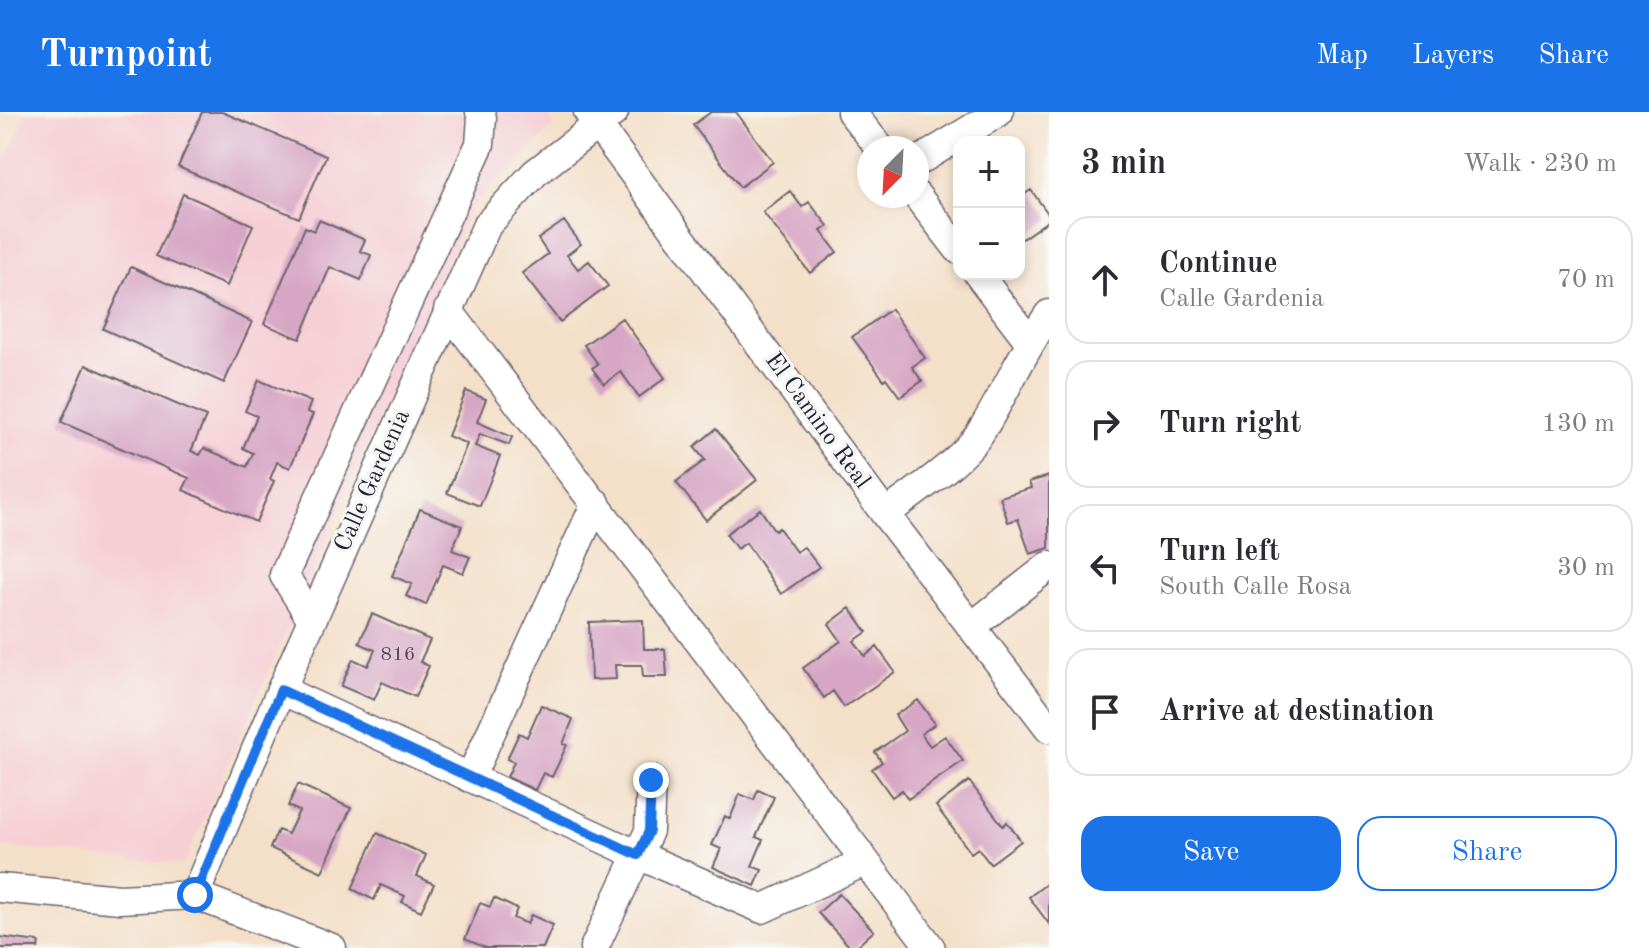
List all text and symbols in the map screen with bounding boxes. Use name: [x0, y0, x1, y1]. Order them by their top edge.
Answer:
text: Turnpoint: [40, 37, 212, 75]
text: Map: [1316, 42, 1368, 70]
text: Layers: [1412, 42, 1494, 70]
text: Share: [1538, 42, 1609, 70]
north arrow: [857, 136, 929, 208]
map controls: [953, 136, 1025, 280]
button: +: [953, 136, 1025, 208]
text: 3 min: [1081, 147, 1166, 181]
text: Walk · 230 m: [1463, 151, 1617, 177]
button: −: [953, 208, 1025, 280]
text: Continue: [1159, 249, 1278, 279]
icon: ahead: [1083, 258, 1127, 302]
text: 70 m: [1557, 267, 1615, 293]
text: Calle Gardenia: [1159, 286, 1324, 312]
street label: El Camino Real: [760, 349, 874, 493]
icon: right: [1083, 402, 1127, 446]
street label: Calle Gardenia: [331, 406, 415, 556]
text: Turn right: [1159, 409, 1301, 439]
text: 130 m: [1542, 411, 1615, 437]
text: Turn left: [1159, 537, 1280, 567]
icon: left: [1083, 546, 1127, 590]
text: 30 m: [1557, 555, 1615, 581]
text: South Calle Rosa: [1159, 574, 1352, 600]
house number: 816: [381, 645, 415, 665]
icon: arrive: [1083, 690, 1127, 734]
text: Arrive at destination: [1159, 697, 1434, 727]
route end: [633, 762, 669, 798]
button: Save: [1081, 816, 1341, 891]
button: Share: [1357, 816, 1617, 891]
route start: [177, 877, 213, 913]

